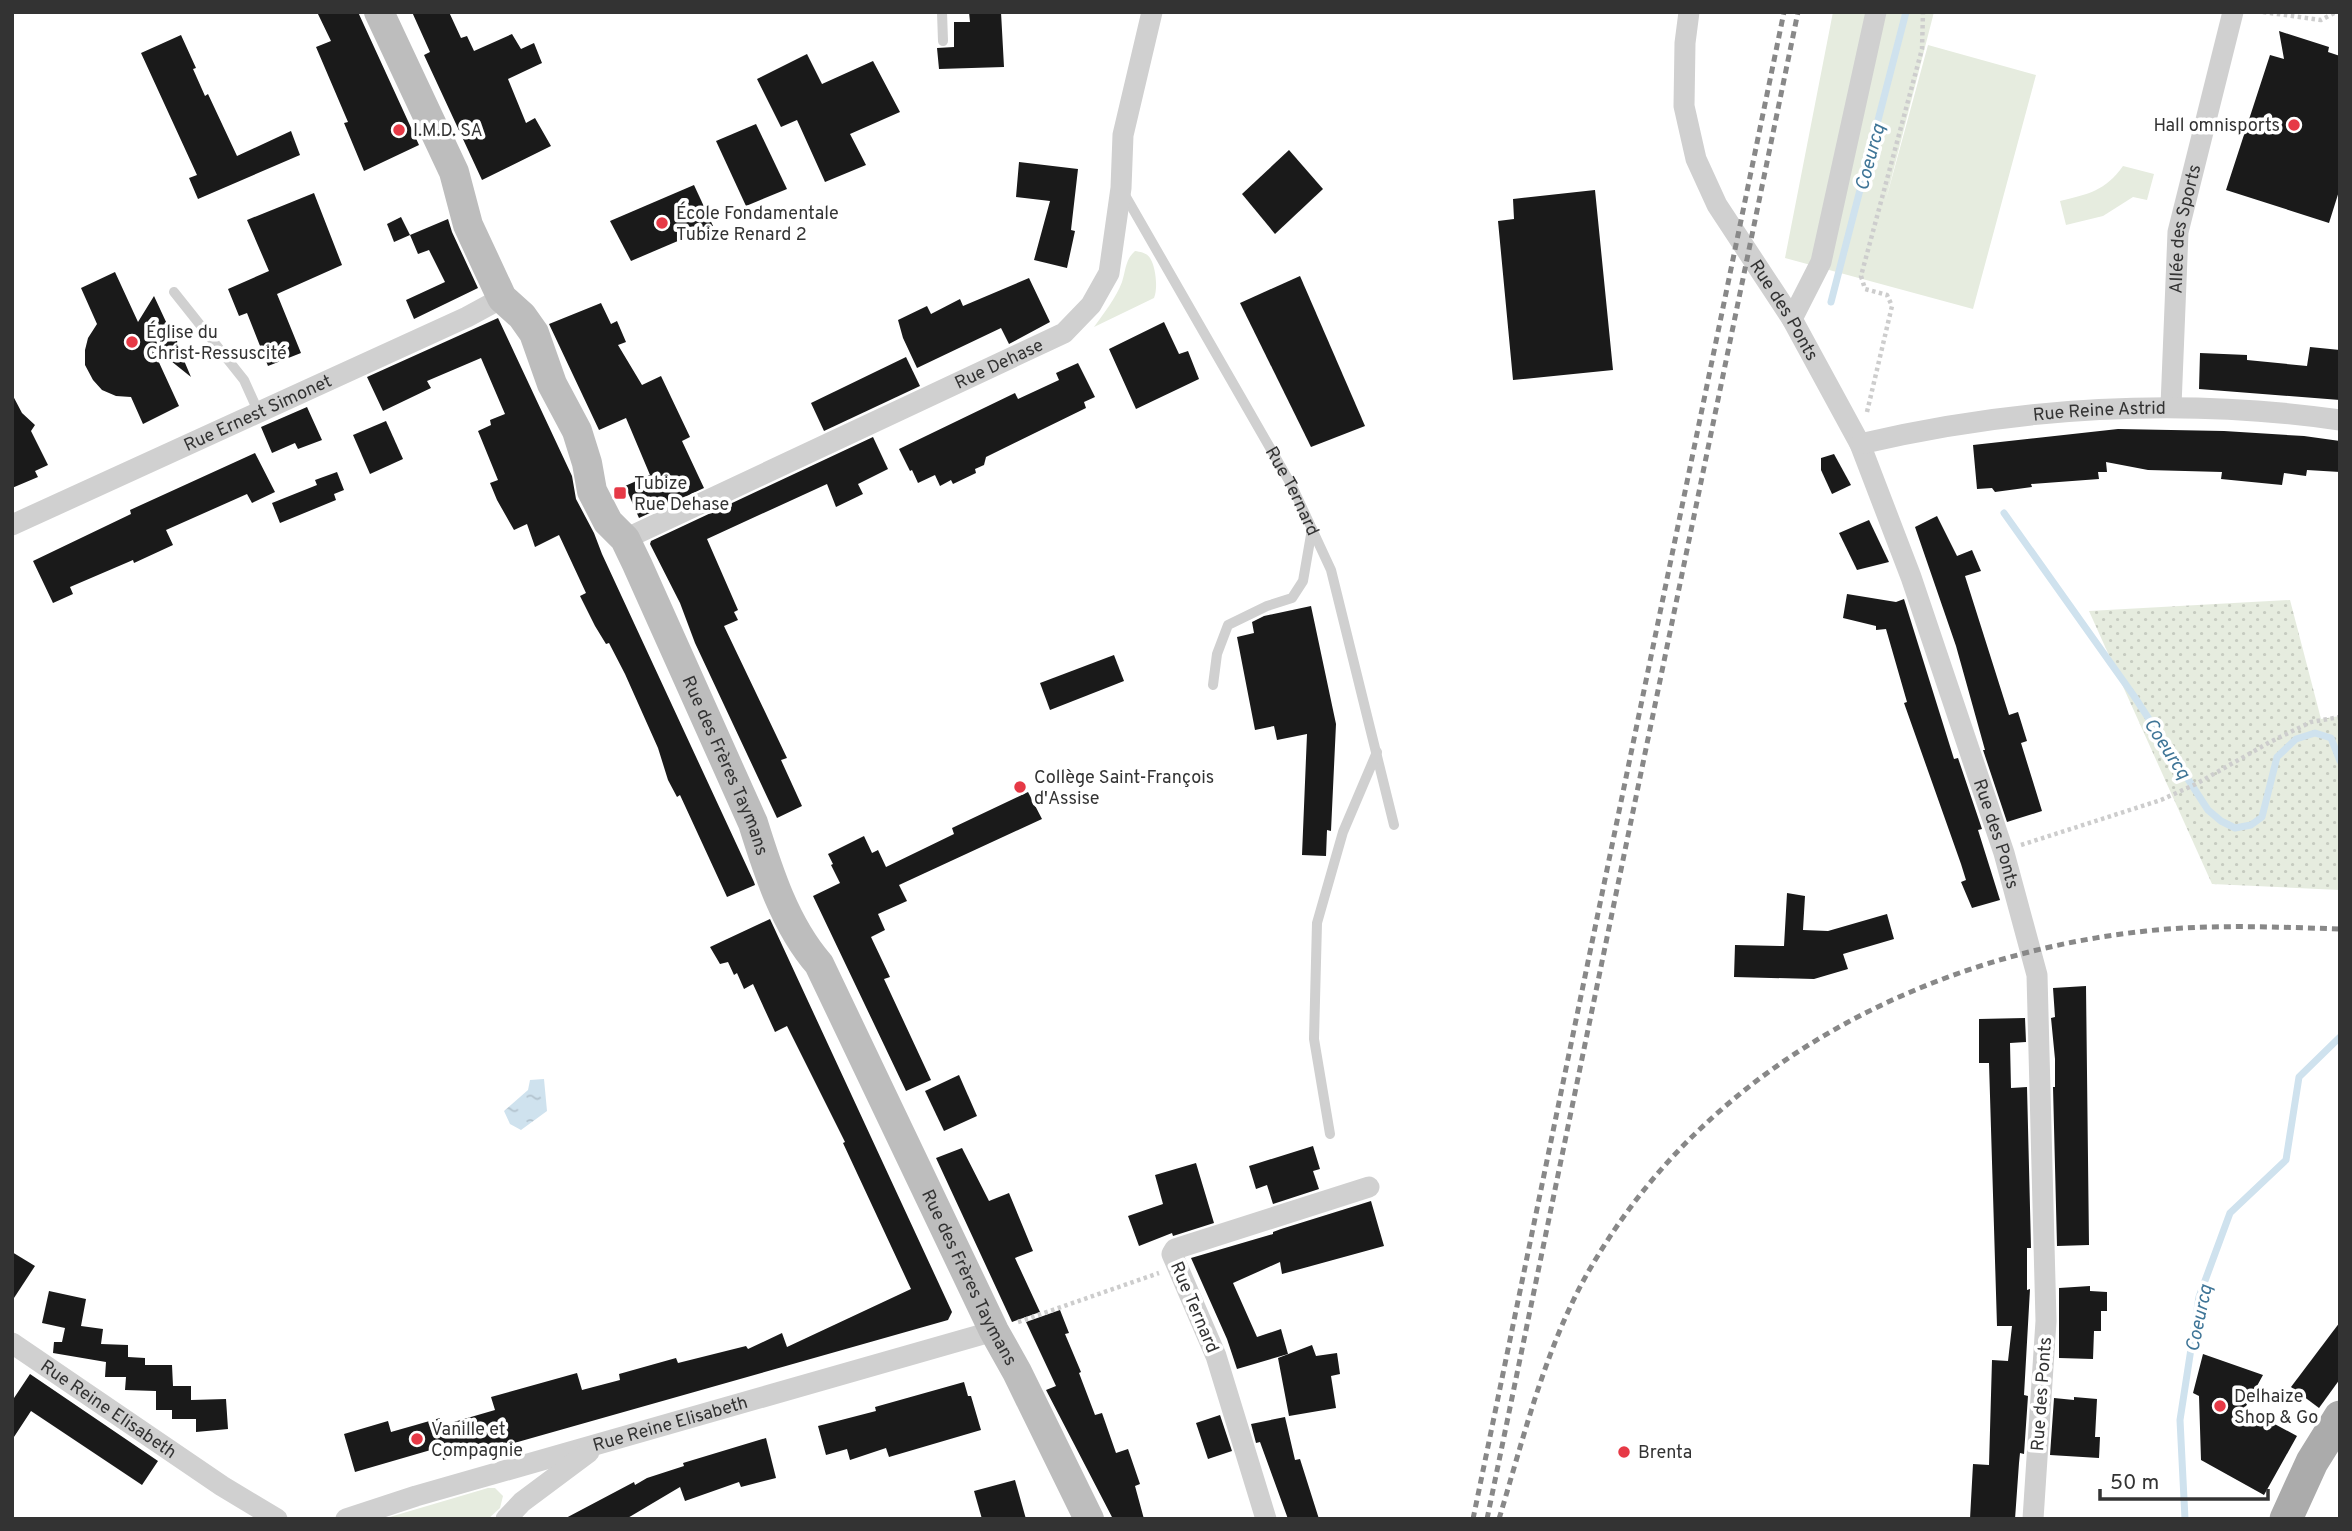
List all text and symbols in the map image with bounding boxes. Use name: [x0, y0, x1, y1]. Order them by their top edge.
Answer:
place label: Hall omnisports: [2153, 115, 2280, 138]
marker: Hall omnisports: [2286, 117, 2302, 133]
place label: I.M.D. SA: [413, 120, 483, 143]
water label: Coeurcq: [1851, 121, 1892, 194]
marker: I.M.D. SA: [391, 122, 407, 138]
street label: Allée des Sports: [2166, 162, 2207, 294]
place label: École Fondamentale Tubize Renard 2: [676, 201, 839, 247]
marker: École Fondamentale Tubize Renard 2: [654, 215, 670, 231]
street label: Rue des Ponts: [1743, 256, 1823, 365]
place label: Église du Christ-Ressuscité: [146, 320, 287, 366]
marker: Église du Christ-Ressuscité: [124, 334, 140, 350]
street label: Rue Dehase: [952, 334, 1047, 396]
street label: Rue Ernest Simonet: [181, 370, 336, 458]
street label: Rue Reine Astrid: [2032, 398, 2166, 428]
street label: Rue Ternard: [1259, 443, 1324, 540]
place label: Tubize Rue Dehase: [634, 473, 729, 517]
marker: Tubize Rue Dehase: [612, 485, 628, 501]
street label: Rue des Frères Taymans: [676, 673, 773, 859]
water label: Coeurcq: [2138, 714, 2195, 785]
place label: Collège Saint-François d'Assise: [1034, 767, 1214, 811]
street label: Rue des Ponts: [1967, 776, 2023, 892]
marker: Collège Saint-François d'Assise: [1012, 779, 1028, 795]
street label: Rue des Frères Taymans: [915, 1186, 1021, 1370]
street label: Rue Ternard: [1164, 1258, 1223, 1357]
water label: Coeurcq: [2181, 1282, 2219, 1354]
street label: Rue des Ponts: [2027, 1336, 2058, 1452]
street label: Rue Reine Elisabeth: [35, 1356, 181, 1465]
place label: Delhaize Shop & Go: [2234, 1386, 2318, 1430]
street label: Rue Reine Elisabeth: [590, 1392, 751, 1458]
marker: Delhaize Shop & Go: [2212, 1398, 2228, 1414]
place label: Vanille et Compagnie: [431, 1419, 523, 1463]
marker: Vanille et Compagnie: [409, 1431, 425, 1447]
place label: Brenta: [1638, 1442, 1692, 1465]
marker: Brenta: [1616, 1444, 1632, 1460]
scale bar: [2100, 1458, 2268, 1502]
text: 50 m: [2110, 1470, 2159, 1497]

